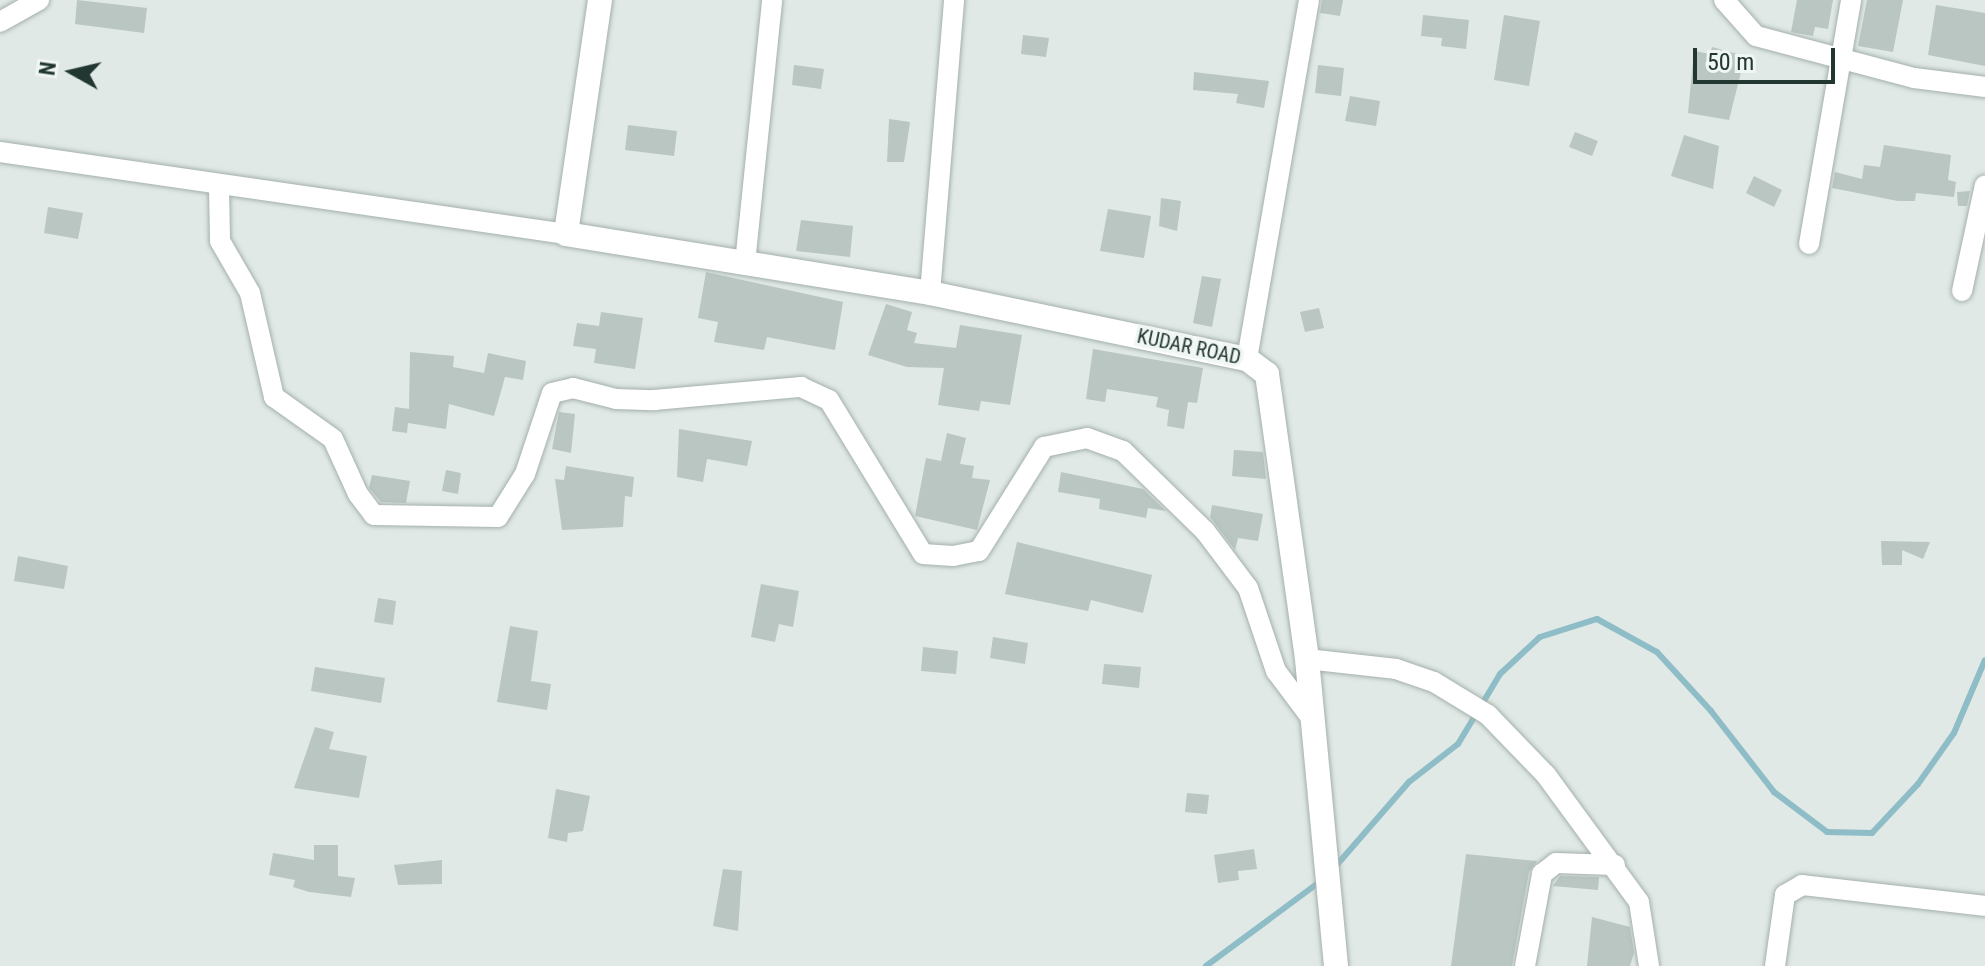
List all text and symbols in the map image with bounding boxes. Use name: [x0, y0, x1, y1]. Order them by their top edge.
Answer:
north arrow: [32, 32, 112, 112]
scale bar: [1697, 32, 1839, 82]
text: 50 m: [1707, 48, 1754, 76]
text: N: [34, 60, 61, 77]
street label: KUDAR ROAD: [1135, 324, 1243, 370]

